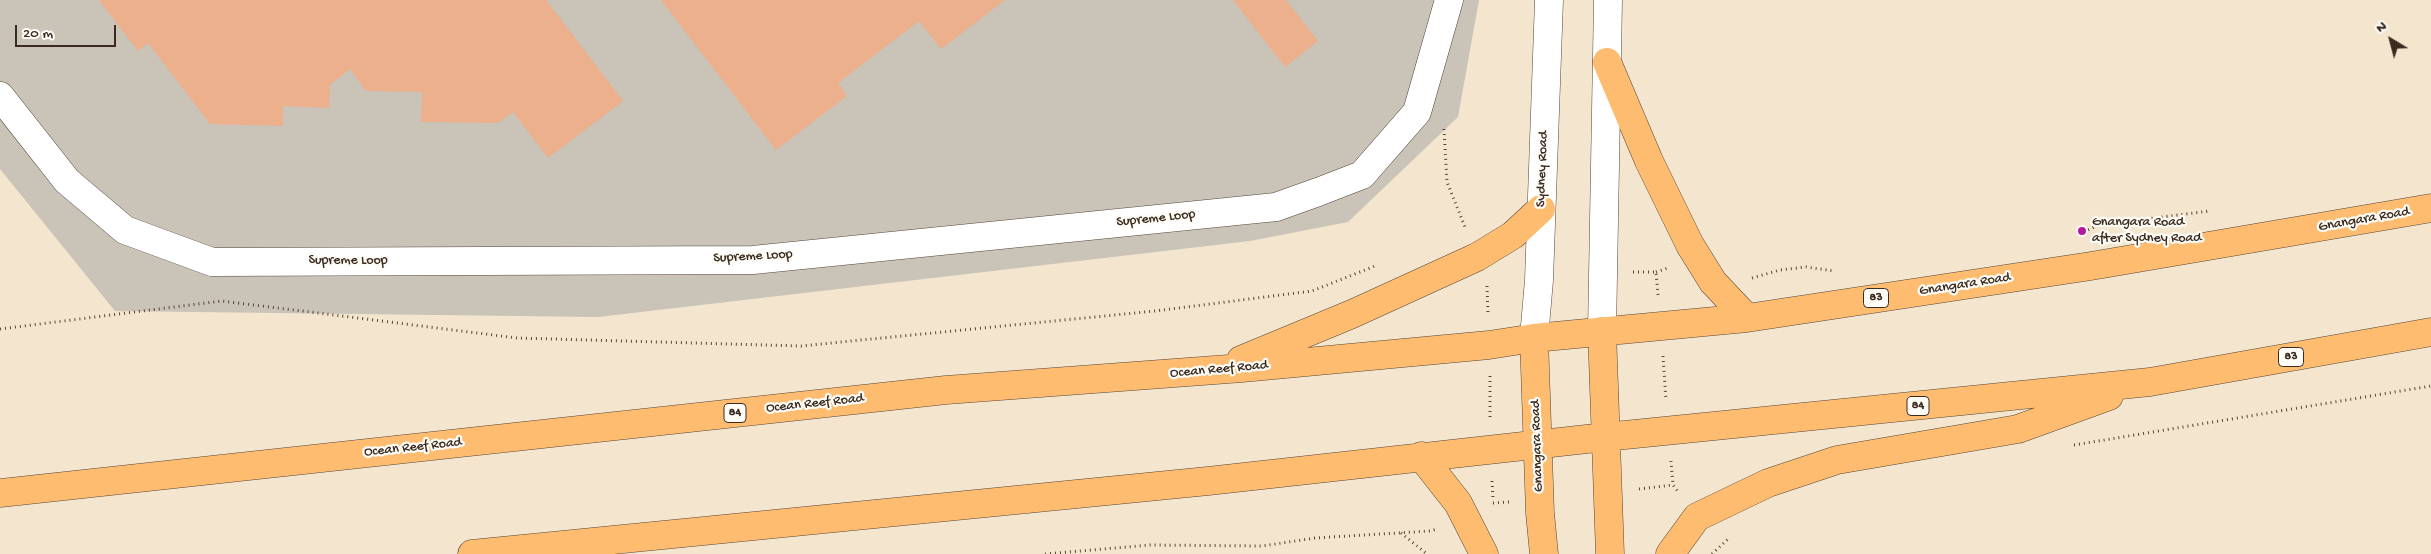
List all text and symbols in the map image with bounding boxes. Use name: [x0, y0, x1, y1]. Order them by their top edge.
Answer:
scale bar: [18, 15, 119, 47]
north arrow: [2366, 15, 2416, 65]
text: N: [2373, 18, 2390, 37]
text: 20 m: [23, 25, 53, 43]
street label: Sydney Road: [1533, 131, 1553, 207]
street label: Gnangara Road: [2317, 204, 2411, 236]
street label: Supreme Loop: [1116, 207, 1196, 231]
place label: Gnangara Road after Sydney Road: [2092, 215, 2202, 248]
marker: Gnangara Road after Sydney Road: [2076, 225, 2088, 237]
street label: Supreme Loop: [713, 247, 793, 267]
street label: Supreme Loop: [308, 253, 388, 269]
street label: Gnangara Road: [1918, 269, 2012, 301]
road number: 83: [1864, 288, 1888, 308]
road number: 83: [2278, 348, 2304, 367]
street label: Ocean Reef Road: [1169, 357, 1269, 383]
street label: Ocean Reef Road: [765, 391, 865, 417]
road number: 84: [1907, 396, 1929, 416]
street label: Gnangara Road: [1528, 400, 1548, 492]
road number: 84: [724, 403, 746, 422]
street label: Ocean Reef Road: [363, 435, 463, 461]

